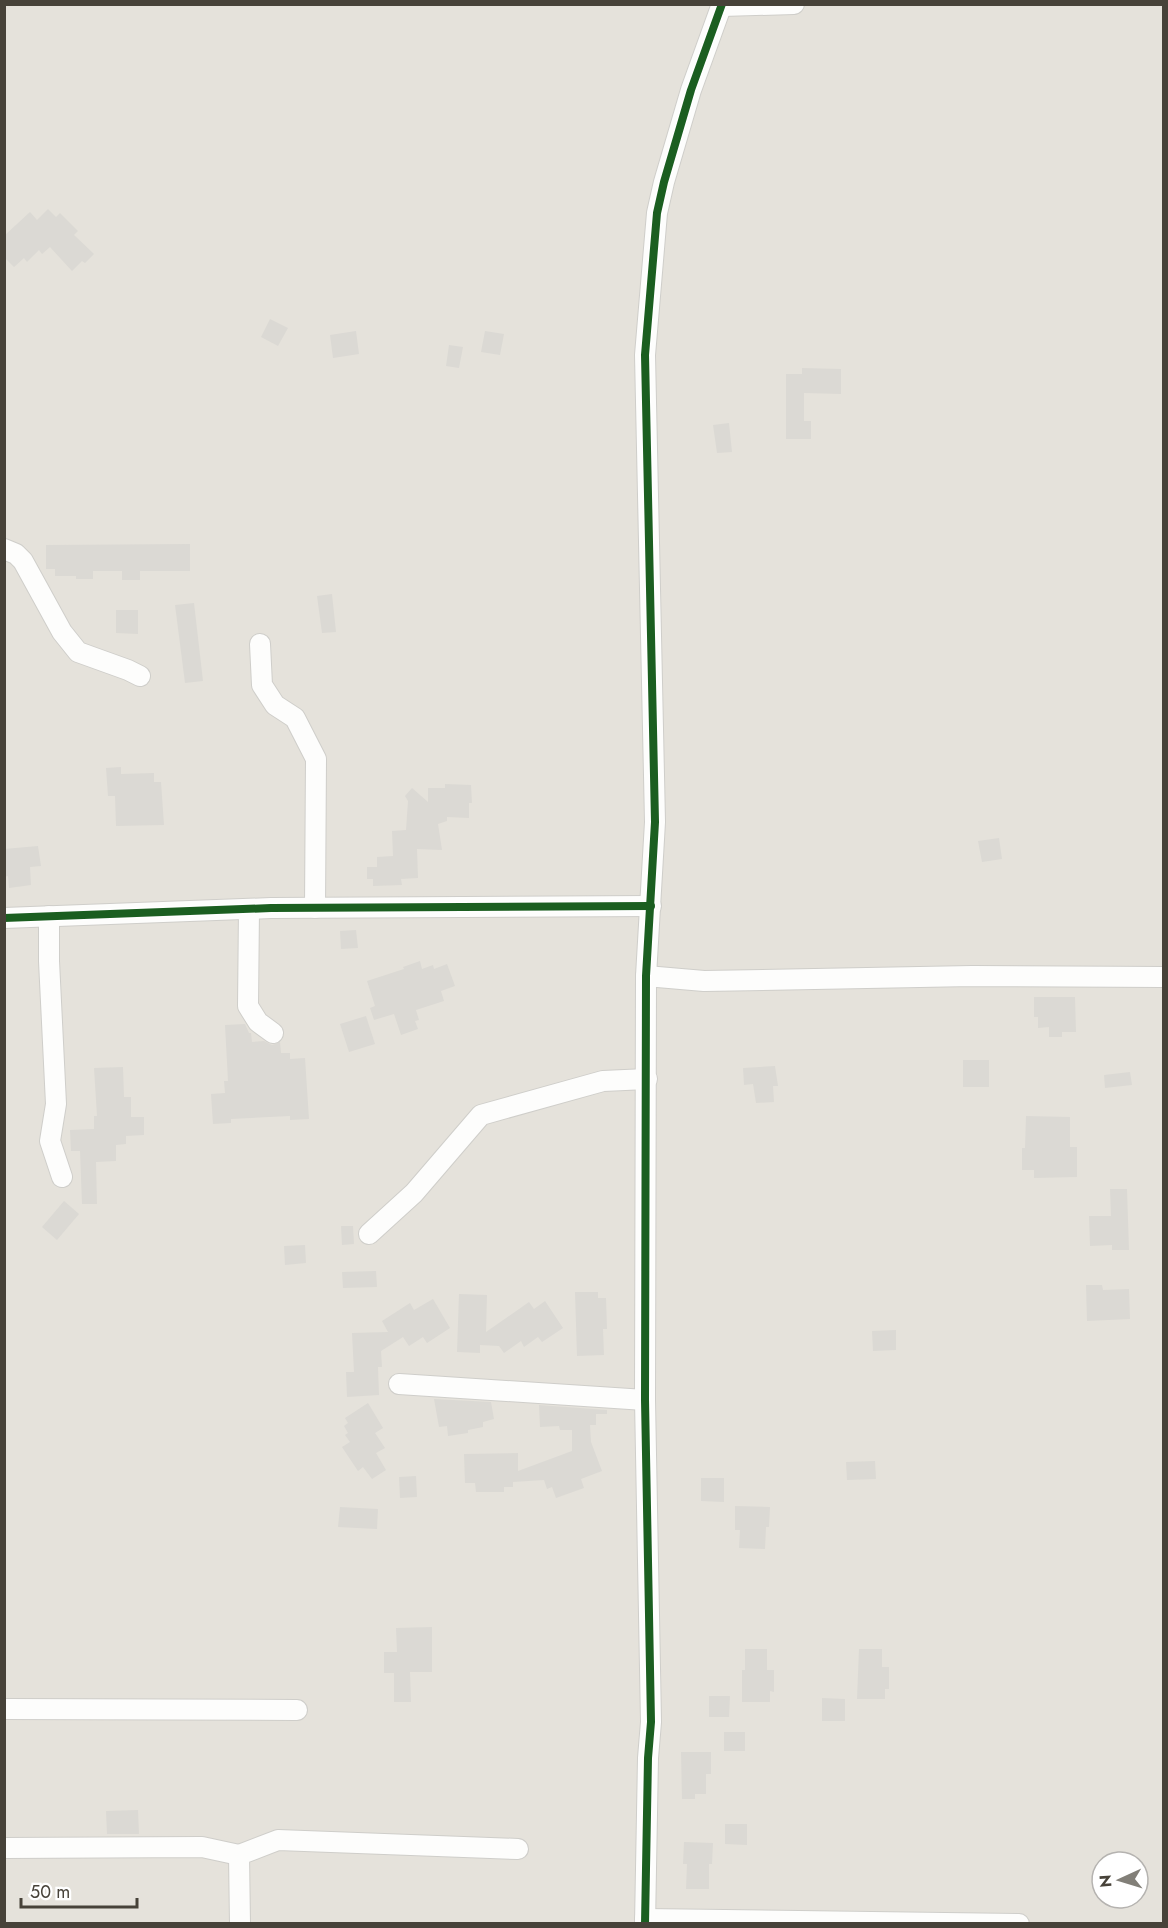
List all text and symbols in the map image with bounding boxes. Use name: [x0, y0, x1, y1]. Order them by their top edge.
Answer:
north arrow: [1090, 1850, 1150, 1910]
scale bar: [21, 1871, 136, 1909]
text: N: [1094, 1874, 1117, 1888]
text: 50 m: [30, 1879, 70, 1905]

